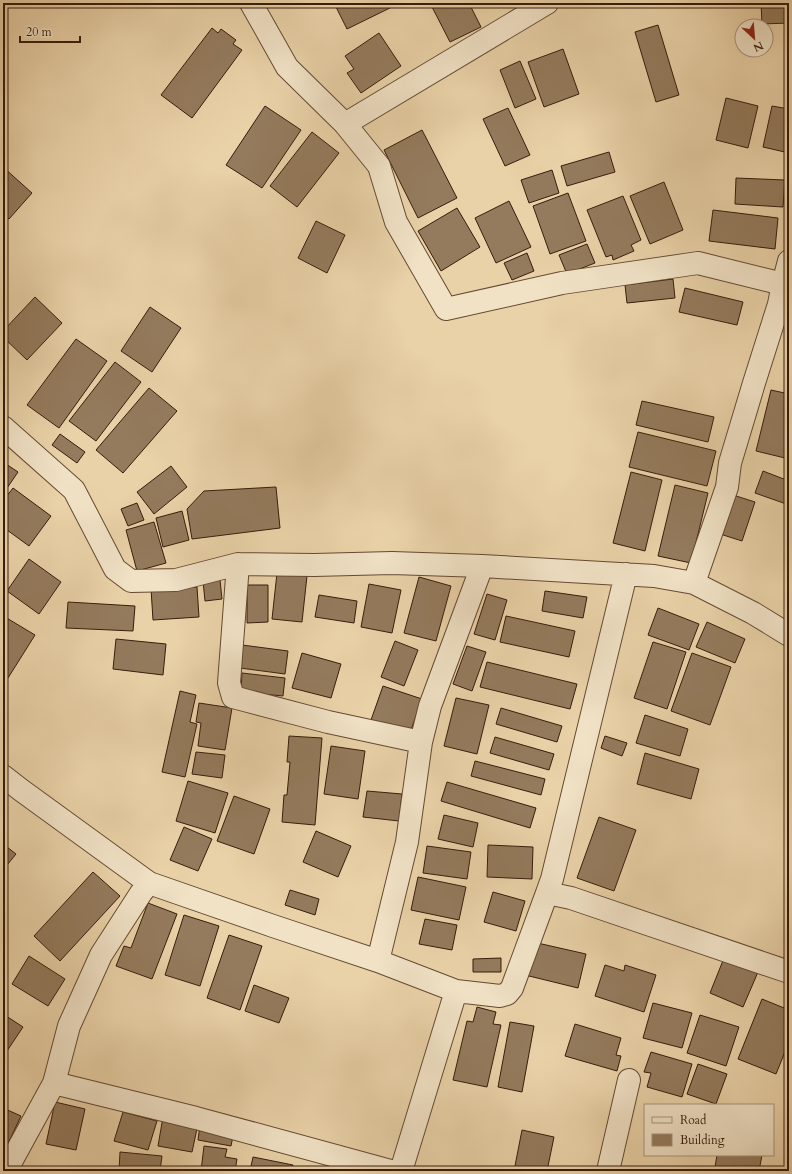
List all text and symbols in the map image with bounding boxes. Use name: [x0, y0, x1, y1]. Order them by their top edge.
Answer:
scale bar: [20, 18, 80, 44]
north arrow: [734, 18, 774, 58]
text: 20 m: [26, 24, 53, 40]
text: N: [750, 38, 766, 56]
legend: [644, 1104, 774, 1156]
text: Road: [680, 1112, 707, 1128]
text: Building: [680, 1132, 725, 1148]

